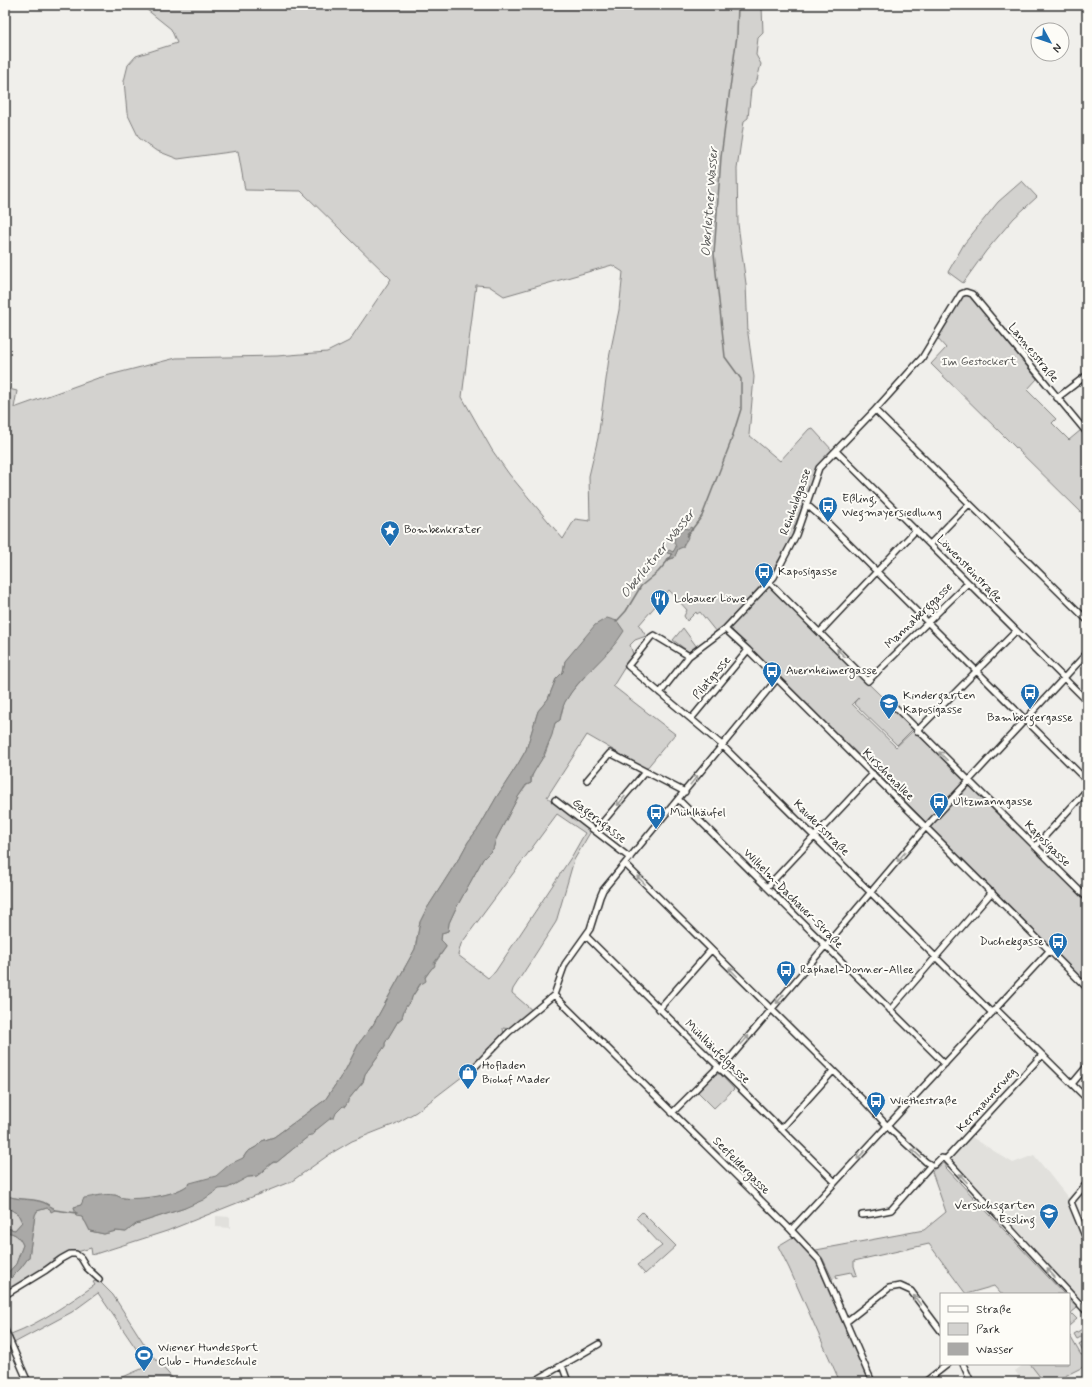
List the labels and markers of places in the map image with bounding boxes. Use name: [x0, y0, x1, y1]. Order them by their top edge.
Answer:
place label: Eßling, Wegmayersiedlung: [842, 491, 942, 522]
bus stop icon: Eßling, Wegmayersiedlung: [817, 495, 839, 523]
place icon: Bombenkrater: [379, 519, 401, 547]
place label: Bombenkrater: [404, 522, 481, 538]
bus stop icon: Kaposigasse: [753, 561, 775, 589]
place label: Kaposigasse: [778, 564, 837, 580]
restaurant icon: Lobauer Löwe: [649, 588, 671, 616]
place label: Lobauer Löwe: [674, 591, 746, 607]
bus stop icon: Auernheimergasse: [761, 660, 783, 688]
place label: Auernheimergasse: [786, 663, 878, 679]
bus stop icon: Bambergergasse: [1019, 682, 1041, 710]
place label: Kindergarten Kaposigasse: [903, 688, 976, 718]
school or university icon: Kindergarten Kaposigasse: [878, 692, 900, 720]
place label: Bambergergasse: [987, 710, 1073, 727]
bus stop icon: Ultzmanngasse: [928, 791, 950, 819]
place label: Ultzmanngasse: [953, 794, 1033, 810]
bus stop icon: Mühlhäufel: [645, 802, 667, 830]
place label: Mühlhäufel: [670, 805, 726, 821]
bus stop icon: Duchekgasse: [1047, 931, 1069, 959]
place label: Duchekgasse: [979, 934, 1044, 951]
bus stop icon: Raphael-Donner-Allee: [775, 959, 797, 987]
place label: Raphael-Donner-Allee: [800, 962, 914, 978]
place label: Hofladen Biohof Mader: [482, 1058, 550, 1088]
shop icon: Hofladen Biohof Mader: [457, 1062, 479, 1090]
bus stop icon: Wiethestraße: [865, 1090, 887, 1118]
place label: Wiethestraße: [890, 1093, 957, 1109]
place label: Versuchsgarten Essling: [955, 1198, 1035, 1229]
school or university icon: Versuchsgarten Essling: [1038, 1202, 1060, 1230]
place label: Wiener Hundesport Club - Hundeschule: [158, 1340, 258, 1370]
sports icon: Wiener Hundesport Club - Hundeschule: [133, 1344, 155, 1372]

